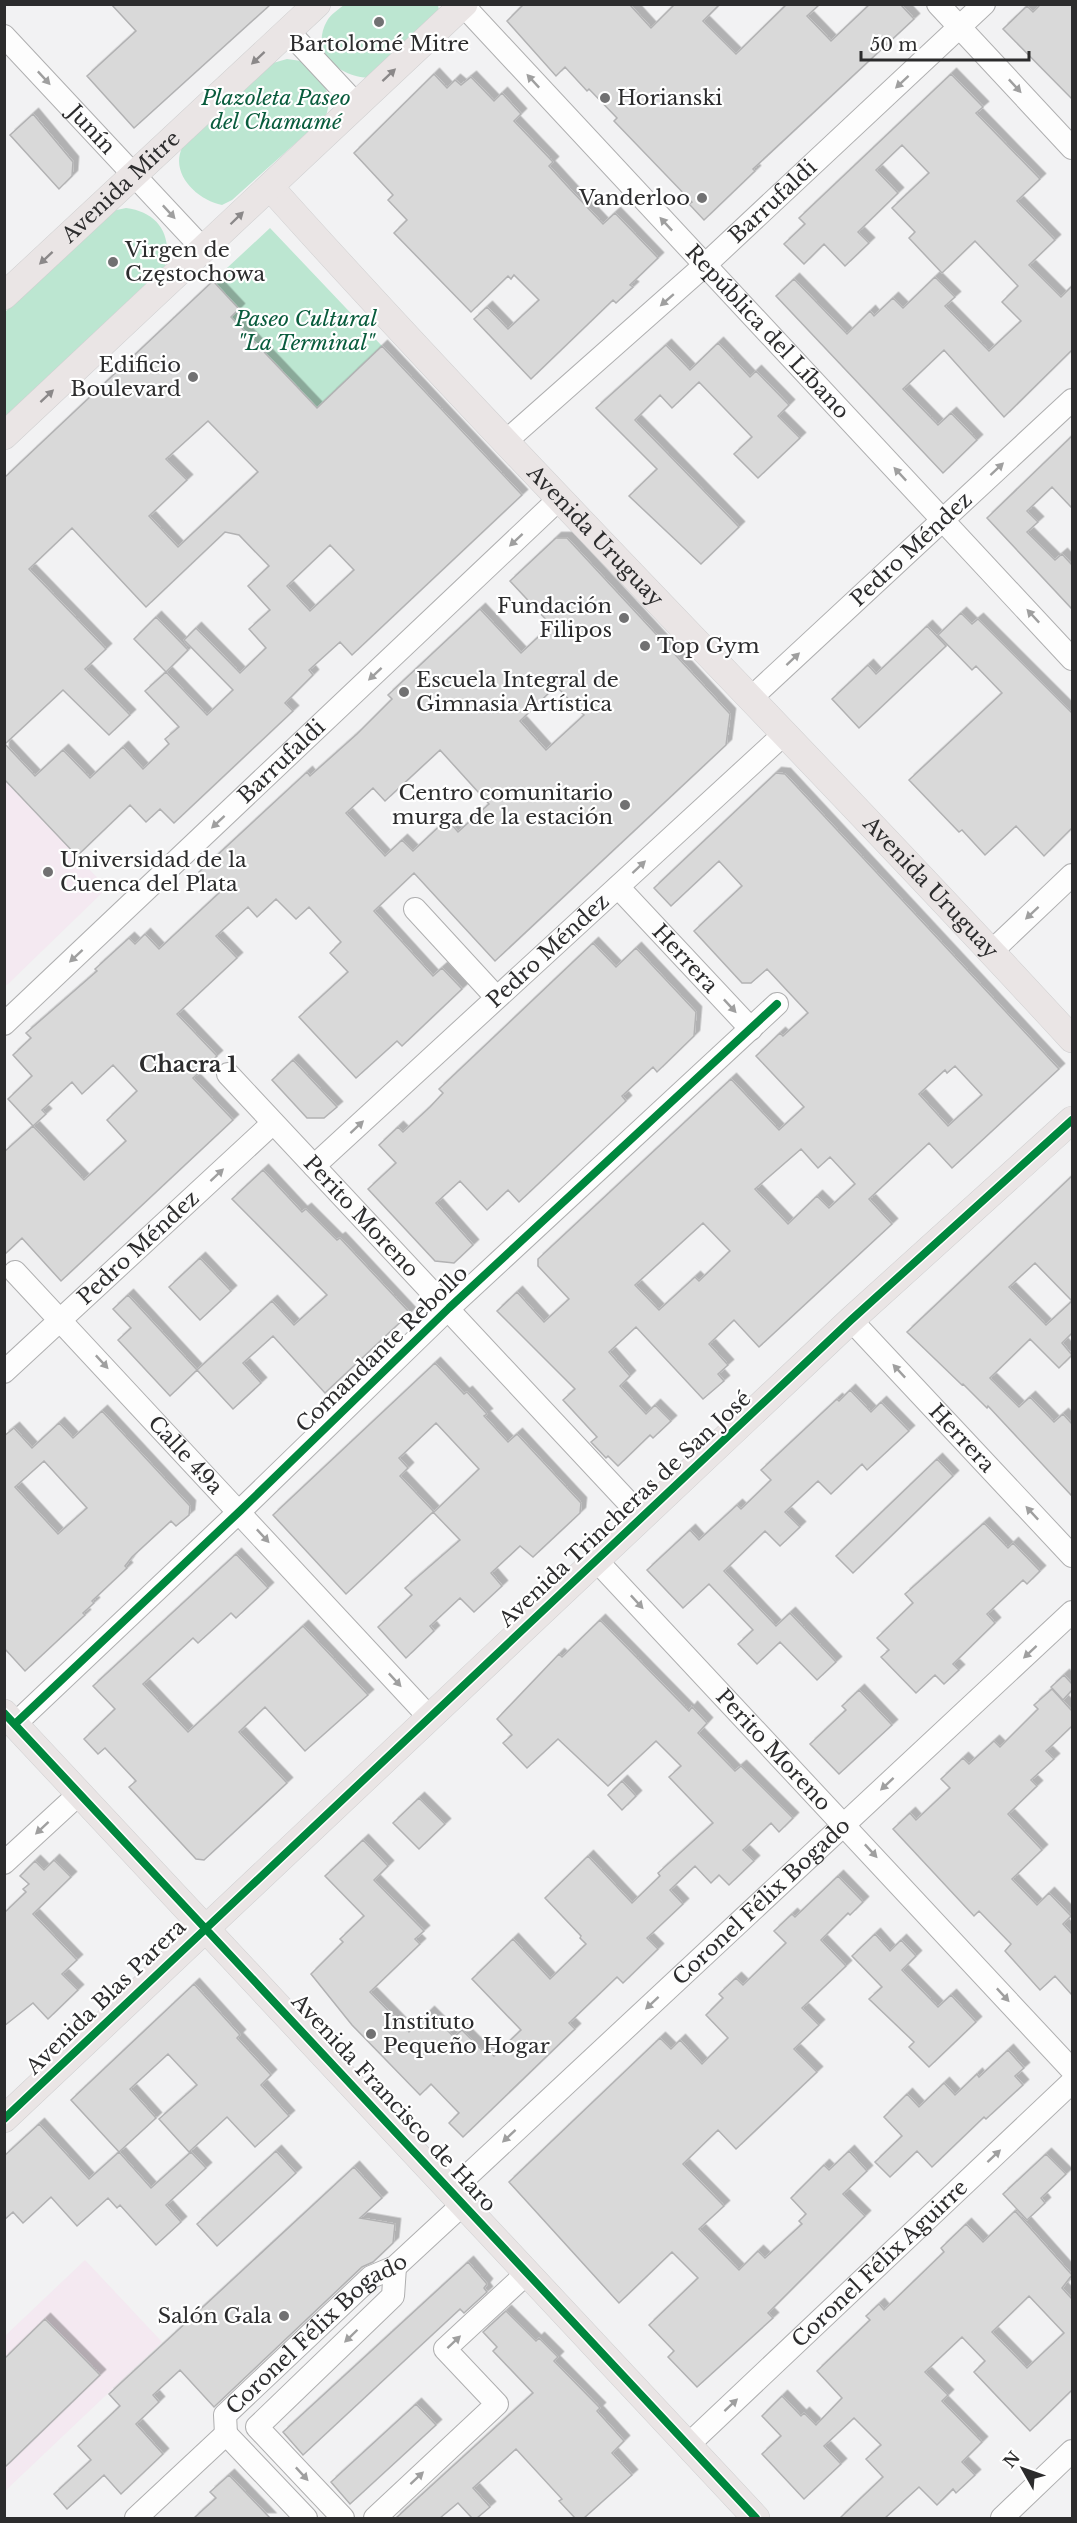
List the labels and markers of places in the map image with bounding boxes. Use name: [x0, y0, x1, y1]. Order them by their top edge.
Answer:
marker: Bartolomé Mitre: [372, 15, 386, 29]
place label: Bartolomé Mitre: [289, 31, 469, 57]
place label: Horianski: [617, 85, 723, 111]
marker: Horianski: [598, 91, 612, 105]
place label: Vanderloo: [578, 185, 690, 211]
marker: Vanderloo: [695, 191, 709, 205]
place label: Virgen de Częstochowa: [124, 237, 265, 287]
marker: Virgen de Częstochowa: [106, 255, 120, 269]
place label: Edificio Boulevard: [70, 352, 181, 402]
marker: Edificio Boulevard: [186, 370, 200, 384]
place label: Fundación Filipos: [497, 593, 612, 643]
marker: Fundación Filipos: [617, 611, 631, 625]
place label: Top Gym: [657, 633, 760, 659]
marker: Top Gym: [638, 639, 652, 653]
place label: Escuela Integral de Gimnasia Artística: [416, 667, 619, 717]
marker: Escuela Integral de Gimnasia Artística: [397, 685, 411, 699]
place label: Centro comunitario murga de la estación: [392, 780, 613, 830]
marker: Centro comunitario murga de la estación: [618, 798, 632, 812]
place label: Universidad de la Cuenca del Plata: [60, 847, 247, 897]
marker: Universidad de la Cuenca del Plata: [41, 865, 55, 879]
place label: Instituto Pequeño Hogar: [383, 2009, 550, 2059]
marker: Instituto Pequeño Hogar: [364, 2027, 378, 2041]
place label: Salón Gala: [157, 2303, 272, 2329]
marker: Salón Gala: [277, 2309, 291, 2323]

